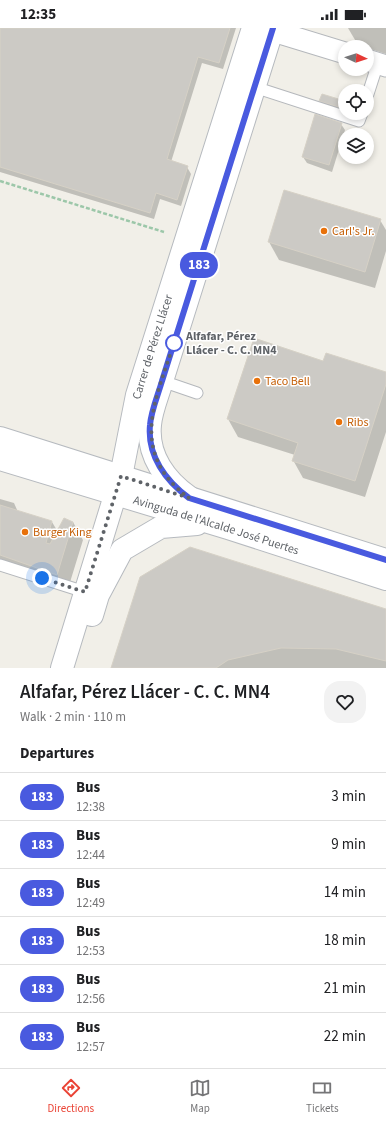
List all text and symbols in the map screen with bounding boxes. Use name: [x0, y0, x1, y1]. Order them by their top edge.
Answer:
text: 12:35: [20, 4, 56, 25]
north arrow: [338, 40, 374, 76]
map controls: [338, 40, 374, 164]
button: locate: [338, 84, 374, 120]
button: layers: [338, 128, 374, 164]
place label: Carl's Jr.: [332, 223, 375, 240]
marker: Carl's Jr.: [319, 226, 329, 236]
line badge: 183: [176, 252, 222, 278]
text: 183: [188, 255, 210, 275]
street label: Carrer de Pérez Llácer: [128, 292, 178, 401]
place label: Alfafar, Pérez Llácer - C. C. MN4: [185, 328, 277, 359]
marker: Alfafar, Pérez Llácer - C. C. MN4: [165, 334, 183, 352]
place label: Taco Bell: [265, 373, 310, 390]
marker: Taco Bell: [252, 376, 262, 386]
place label: Ribs: [347, 414, 368, 431]
marker: Ribs: [334, 417, 344, 427]
street label: Avinguda de l'Alcalde José Puertes: [131, 492, 301, 559]
place label: Burger King: [33, 524, 92, 541]
marker: Burger King: [20, 527, 30, 537]
your location: [32, 568, 52, 588]
text: Alfafar, Pérez Llácer - C. C. MN4: [20, 679, 270, 706]
button: heart: [324, 681, 366, 723]
text: Walk · 2 min · 110 m: [20, 708, 126, 726]
text: Departures: [20, 743, 94, 764]
text: Bus: [76, 777, 100, 798]
text: 3 min: [331, 786, 366, 807]
text: 183: [31, 787, 53, 807]
text: 12:38: [76, 798, 105, 816]
text: Bus: [76, 825, 100, 846]
text: 9 min: [331, 834, 366, 855]
text: 183: [31, 835, 53, 855]
text: 12:44: [76, 846, 105, 864]
text: Bus: [76, 873, 100, 894]
text: 14 min: [324, 882, 366, 903]
text: 183: [31, 883, 53, 903]
text: 12:49: [76, 894, 105, 912]
text: Bus: [76, 921, 100, 942]
text: 18 min: [324, 930, 366, 951]
text: 183: [31, 931, 53, 951]
text: 12:53: [76, 942, 105, 960]
text: Bus: [76, 969, 100, 990]
text: 21 min: [324, 978, 366, 999]
text: 183: [31, 979, 53, 999]
text: 12:56: [76, 990, 105, 1008]
text: Bus: [76, 1017, 100, 1038]
text: 22 min: [324, 1026, 366, 1047]
text: 183: [31, 1027, 53, 1047]
text: 12:57: [76, 1038, 105, 1056]
tab: Directions: [48, 1077, 94, 1116]
tab: Map: [189, 1077, 211, 1116]
tab: Tickets: [306, 1077, 339, 1116]

